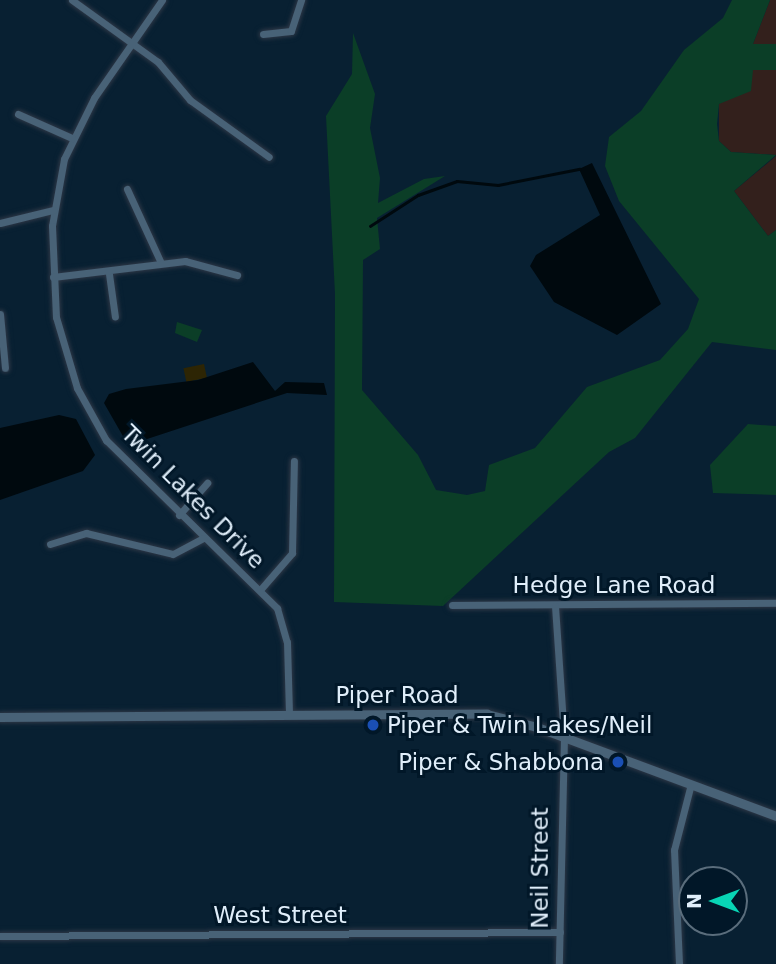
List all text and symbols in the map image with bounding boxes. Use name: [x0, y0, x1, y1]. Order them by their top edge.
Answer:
street label: Twin Lakes Drive: [116, 420, 270, 574]
street label: Hedge Lane Road: [513, 571, 715, 599]
street label: Piper Road: [336, 681, 458, 709]
place label: Piper & Twin Lakes/Neil: [387, 711, 652, 739]
marker: Piper & Twin Lakes/Neil: [365, 717, 381, 733]
place label: Piper & Shabbona: [398, 748, 604, 776]
marker: Piper & Shabbona: [610, 754, 626, 770]
street label: Neil Street: [526, 807, 554, 929]
north arrow: [678, 866, 748, 936]
text: N: [683, 893, 705, 909]
street label: West Street: [213, 901, 347, 929]

